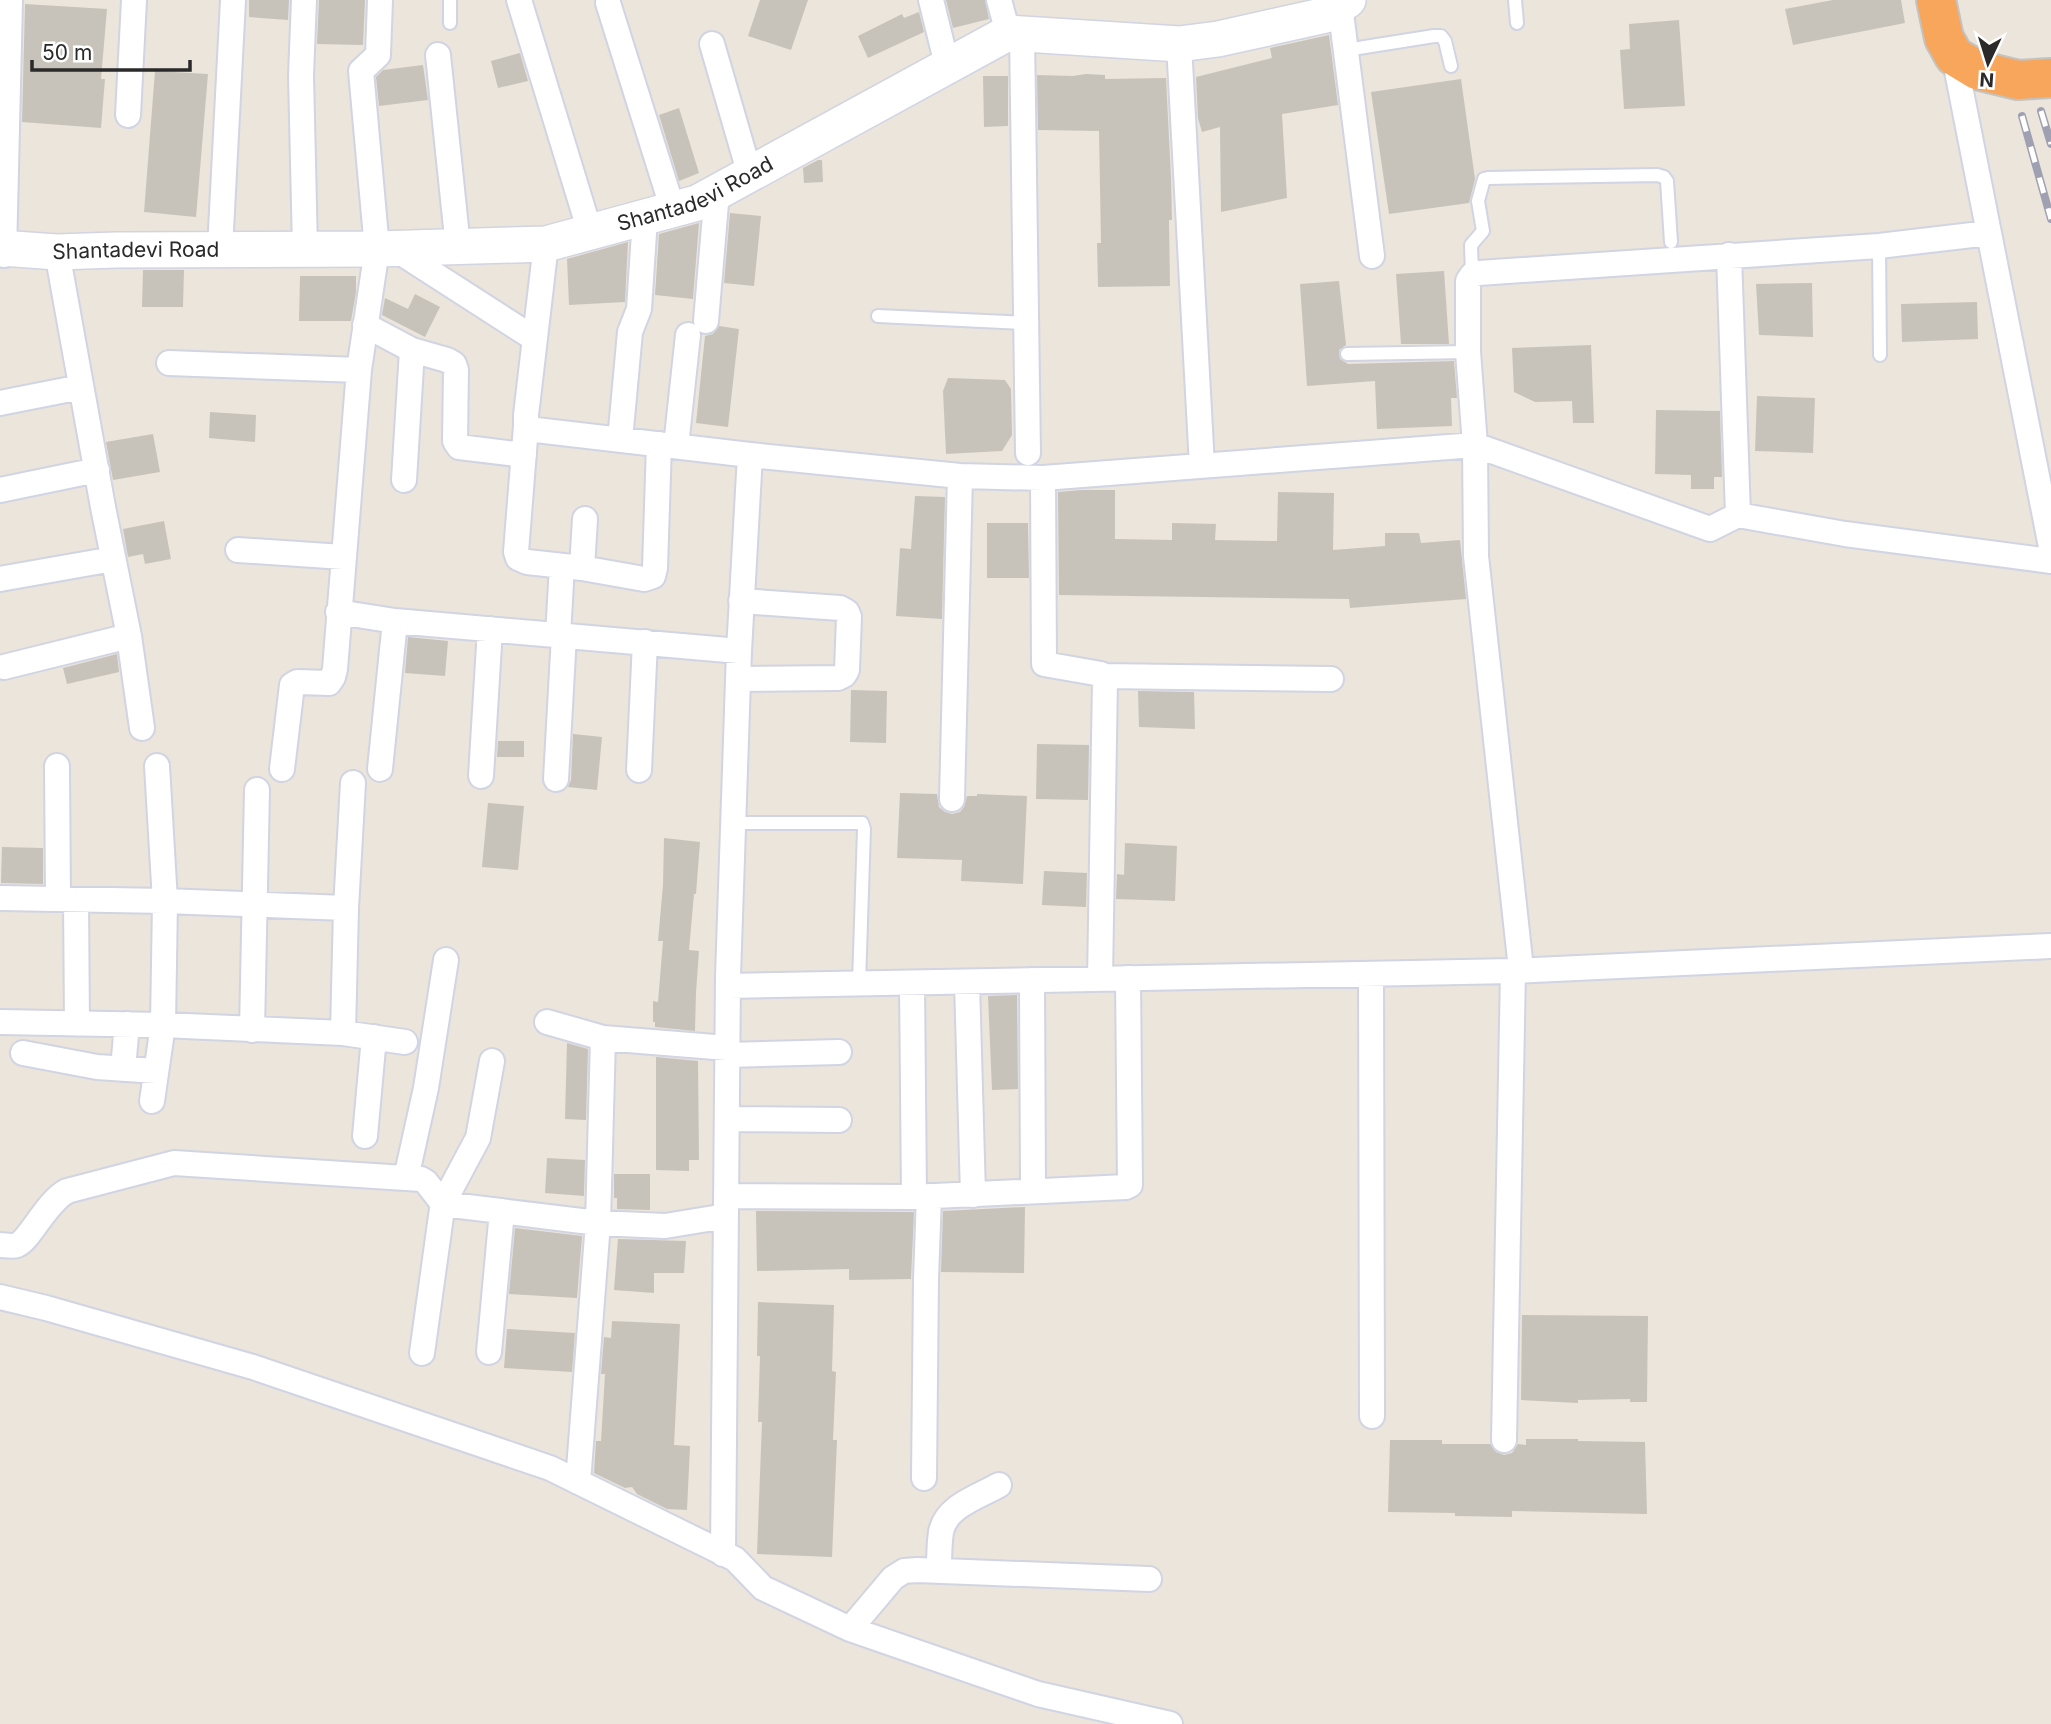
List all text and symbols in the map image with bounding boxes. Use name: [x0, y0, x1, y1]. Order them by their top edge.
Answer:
scale bar: [32, 28, 189, 72]
north arrow: [1953, 28, 2023, 98]
text: 50 m: [42, 40, 92, 65]
text: N: [1979, 67, 1995, 91]
street label: Shantadevi Road: [614, 151, 777, 236]
street label: Shantadevi Road: [52, 237, 219, 264]

